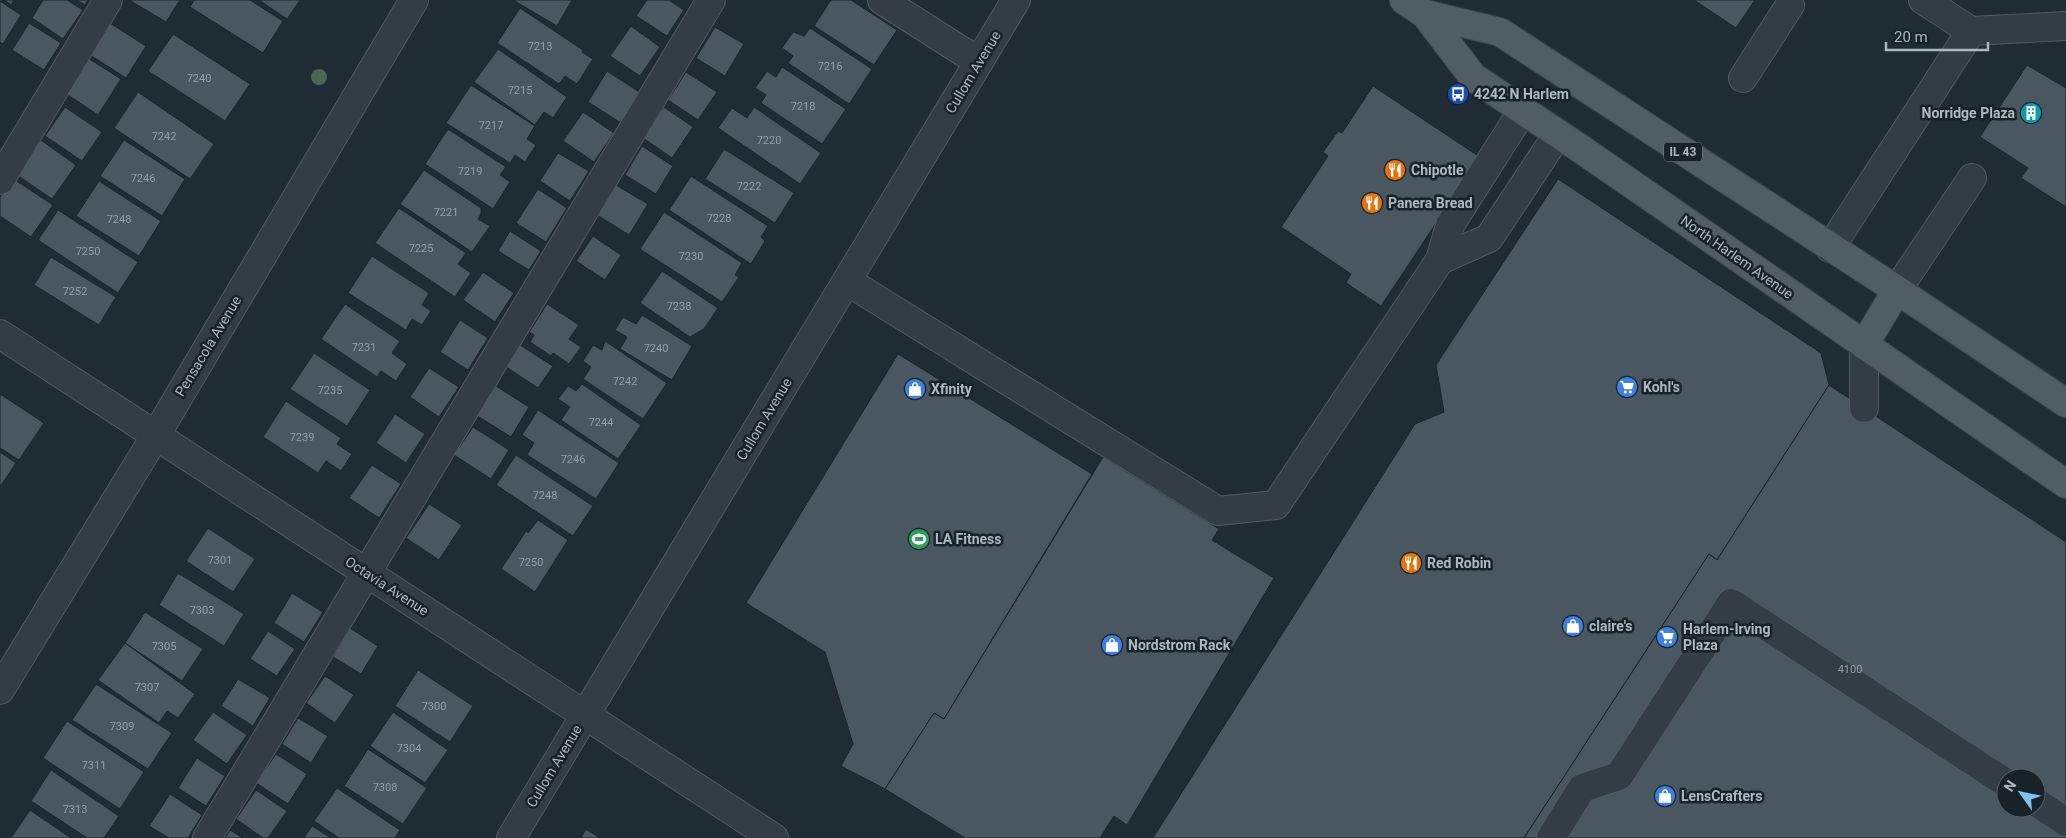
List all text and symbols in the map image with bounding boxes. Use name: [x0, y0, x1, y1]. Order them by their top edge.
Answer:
scale bar: [1886, 20, 1988, 52]
street label: Cullom Avenue: [942, 28, 1004, 116]
text: 20 m: [1894, 28, 1928, 46]
house number: 7213: [528, 40, 552, 53]
house number: 7216: [818, 60, 842, 73]
house number: 7240: [187, 72, 211, 85]
bus stop icon: 4242 N Harlem: [1446, 82, 1470, 106]
house number: 7215: [508, 84, 532, 97]
place label: 4242 N Harlem: [1474, 86, 1569, 102]
house number: 7218: [791, 100, 815, 113]
building icon: Norridge Plaza: [2019, 101, 2043, 125]
place label: Norridge Plaza: [1922, 105, 2016, 121]
house number: 7217: [479, 119, 503, 132]
house number: 7242: [152, 130, 176, 143]
house number: 7220: [757, 134, 781, 147]
road number: IL 43: [1664, 142, 1702, 162]
restaurant icon: Chipotle: [1383, 158, 1407, 182]
place label: Chipotle: [1411, 162, 1464, 178]
house number: 7219: [458, 165, 482, 178]
house number: 7246: [131, 172, 155, 185]
house number: 7222: [737, 180, 761, 193]
restaurant icon: Panera Bread: [1360, 191, 1384, 215]
place label: Panera Bread: [1388, 195, 1473, 211]
house number: 7221: [434, 206, 458, 219]
house number: 7228: [707, 212, 731, 225]
street label: North Harlem Avenue: [1678, 212, 1796, 302]
house number: 7248: [107, 213, 131, 226]
house number: 7225: [409, 242, 433, 255]
house number: 7250: [76, 245, 100, 258]
house number: 7230: [679, 250, 703, 263]
house number: 7252: [63, 285, 87, 298]
street label: Pensacola Avenue: [172, 293, 244, 399]
house number: 7238: [667, 300, 691, 313]
house number: 7231: [352, 341, 376, 354]
house number: 7240: [644, 342, 668, 355]
house number: 7242: [613, 375, 637, 388]
street label: Cullom Avenue: [733, 375, 795, 463]
supermarket icon: Kohl's: [1615, 375, 1639, 399]
shop icon: Xfinity: [903, 377, 927, 401]
place label: Kohl's: [1643, 379, 1680, 395]
place label: Xfinity: [931, 381, 973, 397]
house number: 7235: [318, 384, 342, 397]
house number: 7244: [589, 416, 613, 429]
house number: 7239: [290, 431, 314, 444]
house number: 7246: [561, 453, 585, 466]
house number: 7248: [533, 489, 557, 502]
sports icon: LA Fitness: [907, 527, 931, 551]
place label: LA Fitness: [935, 531, 1002, 547]
restaurant icon: Red Robin: [1399, 551, 1423, 575]
street label: Octavia Avenue: [342, 553, 432, 619]
house number: 7301: [208, 554, 232, 567]
place label: Red Robin: [1427, 555, 1491, 571]
house number: 7250: [519, 556, 543, 569]
house number: 7303: [190, 604, 214, 617]
shop icon: claire's: [1561, 614, 1585, 638]
place label: claire's: [1589, 618, 1633, 634]
place label: Harlem-Irving Plaza: [1683, 621, 1770, 653]
supermarket icon: Harlem-Irving Plaza: [1655, 625, 1679, 649]
shop icon: Nordstrom Rack: [1100, 633, 1124, 657]
place label: Nordstrom Rack: [1128, 637, 1231, 653]
house number: 7305: [152, 640, 176, 653]
house number: 4100: [1838, 663, 1862, 676]
house number: 7307: [135, 681, 159, 694]
house number: 7300: [422, 700, 446, 713]
house number: 7309: [110, 720, 134, 733]
street label: Cullom Avenue: [523, 722, 585, 810]
house number: 7304: [397, 742, 421, 755]
house number: 7311: [82, 759, 106, 772]
north arrow: [1996, 768, 2046, 818]
text: N: [2001, 777, 2020, 794]
house number: 7308: [373, 781, 397, 794]
shop icon: LensCrafters: [1653, 784, 1677, 808]
place label: LensCrafters: [1681, 788, 1762, 804]
house number: 7313: [63, 803, 87, 816]

